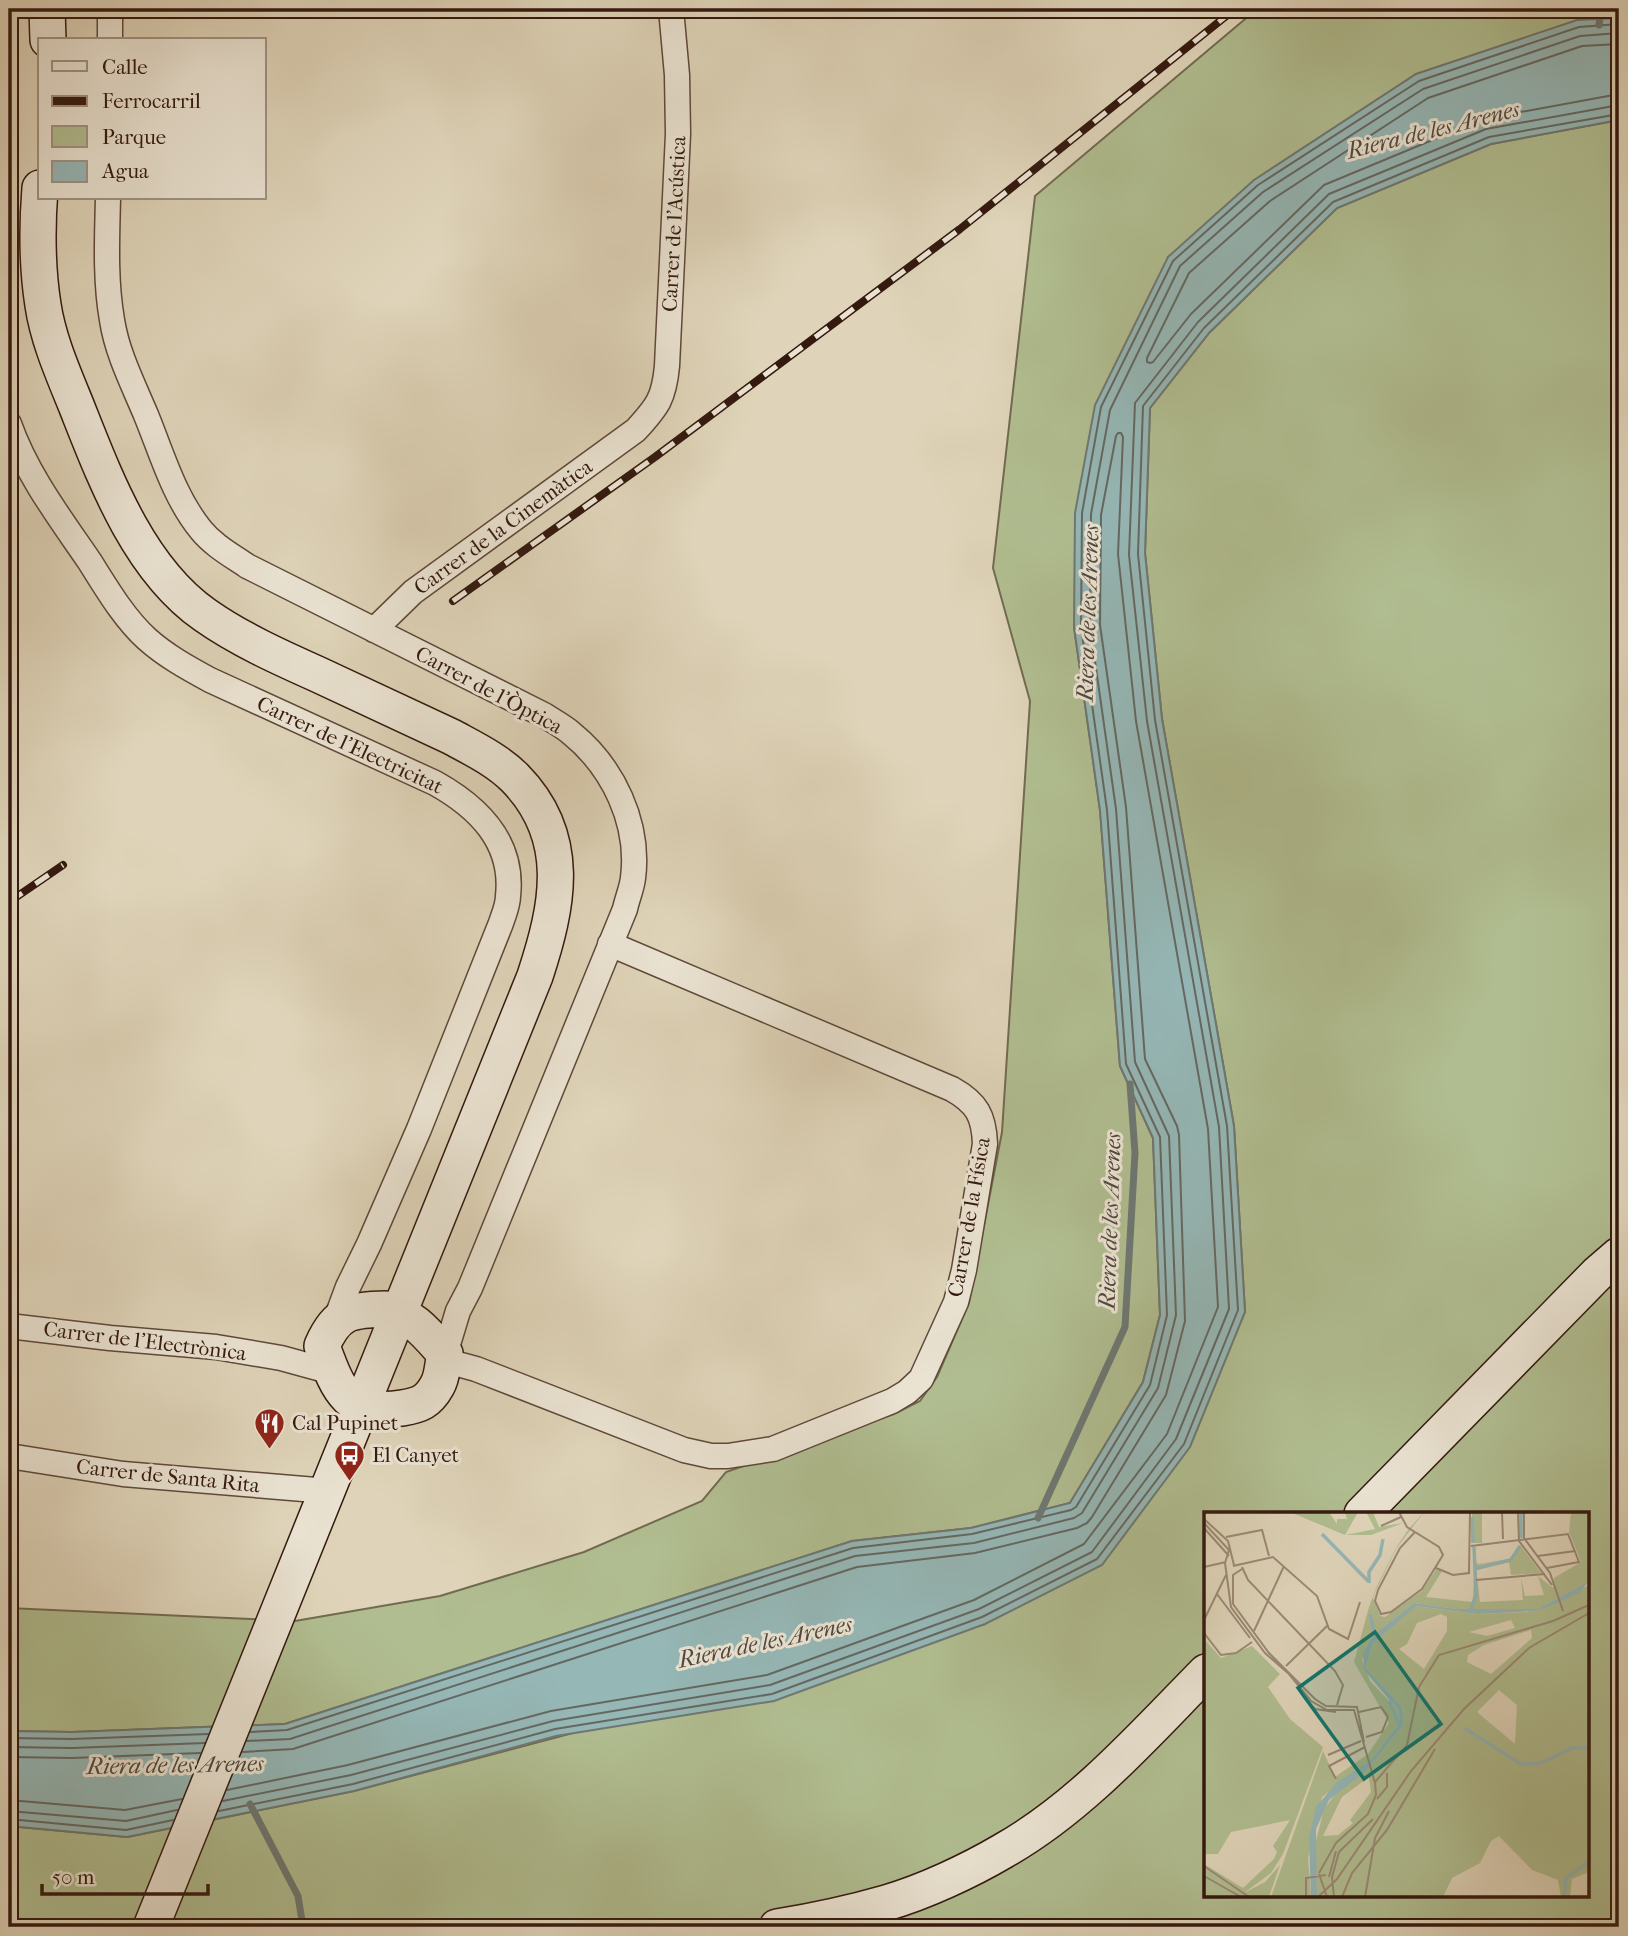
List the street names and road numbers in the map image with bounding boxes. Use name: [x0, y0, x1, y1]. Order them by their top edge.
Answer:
street label: Carrer de l'Acústica: [657, 135, 691, 313]
street label: Carrer de la Cinemàtica: [409, 454, 597, 600]
street label: Carrer de l'Òptica: [411, 640, 567, 739]
street label: Carrer de l'Electricitat: [253, 691, 447, 799]
street label: Carrer de la Física: [943, 1135, 995, 1299]
street label: Carrer de l'Electrònica: [42, 1317, 248, 1365]
street label: Carrer de Santa Rita: [75, 1454, 261, 1498]

